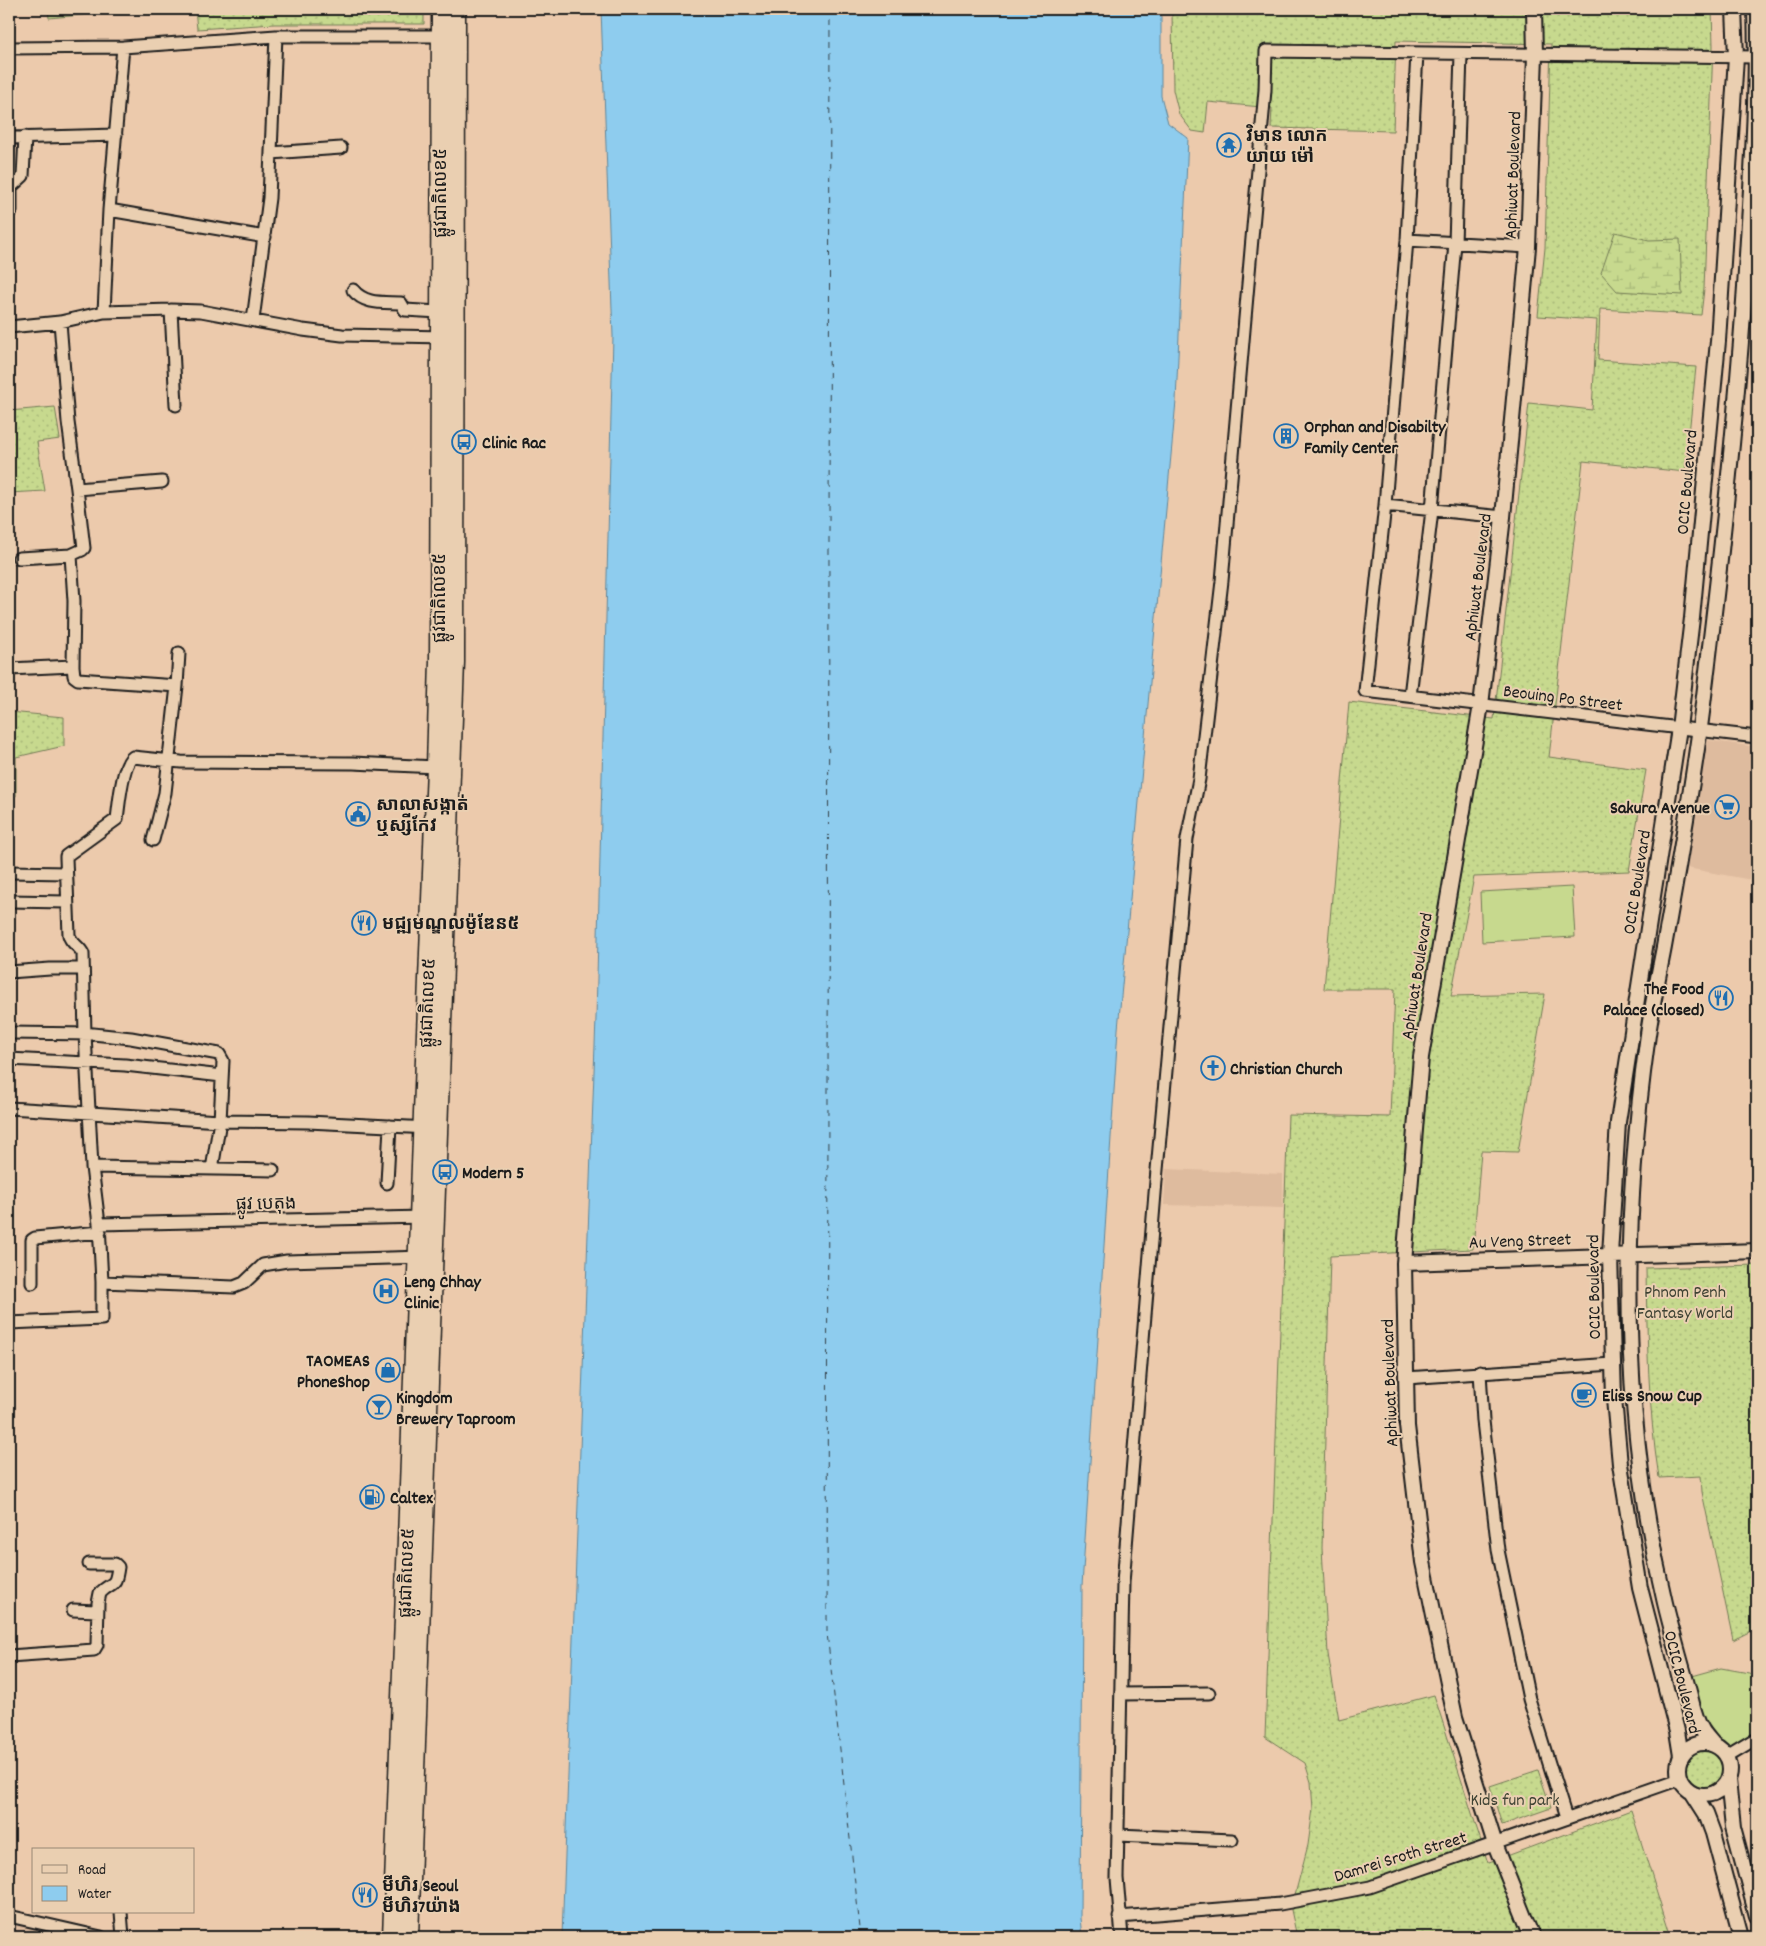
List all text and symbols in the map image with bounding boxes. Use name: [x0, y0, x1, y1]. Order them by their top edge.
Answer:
street label: Aphiwat Boulevard: [1500, 111, 1529, 240]
place label: វិមាន លោក យាយ ម៉ៅ: [1245, 124, 1328, 171]
temple icon: វិមាន លោក យាយ ម៉ៅ: [1216, 132, 1242, 158]
street label: ផ្លូវជាតិលេខ៥: [430, 148, 456, 238]
place label: Orphan and Disabilty Family Center: [1304, 416, 1446, 462]
building icon: Orphan and Disabilty Family Center: [1273, 423, 1299, 449]
bus stop icon: Clinic Rac: [451, 429, 477, 455]
street label: OCIC Boulevard: [1671, 429, 1706, 536]
place label: Clinic Rac: [482, 432, 546, 457]
street label: Aphiwat Boulevard: [1459, 512, 1500, 642]
street label: ផ្លូវជាតិលេខ៥: [429, 553, 455, 643]
street label: Beouing Po Street: [1502, 680, 1624, 719]
place label: សាលាសង្កាត់ ឬស្សីកែវ: [376, 794, 469, 840]
supermarket icon: Sakura Avenue: [1714, 794, 1740, 820]
place label: Sakura Avenue: [1610, 797, 1710, 822]
public building icon: សាលាសង្កាត់ ឬស្សីកែវ: [345, 801, 371, 827]
street label: OCIC Boulevard: [1618, 828, 1659, 936]
restaurant icon: មជ្ឍមណ្ឌលម៉ូឌែន៥: [351, 910, 377, 936]
street label: Aphiwat Boulevard: [1396, 911, 1441, 1042]
place label: មជ្ឍមណ្ឌលម៉ូឌែន៥: [382, 913, 519, 938]
street label: ផ្លូវជាតិលេខ៥: [415, 958, 445, 1049]
place label: The Food Palace (closed): [1603, 978, 1704, 1024]
restaurant icon: The Food Palace (closed): [1708, 985, 1734, 1011]
church icon: Christian Church: [1200, 1055, 1226, 1081]
place label: Christian Church: [1230, 1058, 1343, 1083]
bus stop icon: Modern 5: [432, 1159, 458, 1185]
place label: Modern 5: [462, 1162, 524, 1187]
street label: ផ្លូវ បេតុង: [235, 1192, 297, 1220]
street label: Au Veng Street: [1469, 1228, 1572, 1257]
street label: OCIC Boulevard: [1582, 1234, 1609, 1340]
place label: Leng Chhay Clinic: [404, 1271, 481, 1317]
hospital icon: Leng Chhay Clinic: [373, 1278, 399, 1304]
park label: Phnom Penh Fantasy World: [1637, 1281, 1733, 1327]
street label: Aphiwat Boulevard: [1377, 1318, 1406, 1447]
place label: TAOMEAS PhoneShop: [297, 1350, 370, 1396]
shop icon: TAOMEAS PhoneShop: [375, 1357, 401, 1383]
cafe icon: Eliss Snow Cup: [1571, 1382, 1597, 1408]
place label: Eliss Snow Cup: [1602, 1385, 1702, 1410]
place label: Kingdom Brewery Taproom: [396, 1387, 516, 1433]
bar icon: Kingdom Brewery Taproom: [366, 1394, 392, 1420]
fuel station icon: Caltex: [359, 1484, 385, 1510]
place label: Caltex: [390, 1487, 433, 1512]
street label: ផ្លូវជាតិលេខ៥: [394, 1528, 424, 1619]
street label: OCIC Boulevard: [1656, 1628, 1705, 1737]
park label: Kids fun park: [1470, 1789, 1560, 1814]
street label: Damrei Sroth Street: [1331, 1826, 1470, 1890]
legend: [32, 1848, 195, 1914]
text: Road: [78, 1860, 106, 1882]
place label: មីហិរ Seoul មីហិរ7យ៉ាង: [382, 1875, 461, 1921]
restaurant icon: មីហិរ Seoul មីហិរ7យ៉ាង: [352, 1882, 378, 1908]
text: Water: [78, 1884, 112, 1906]

